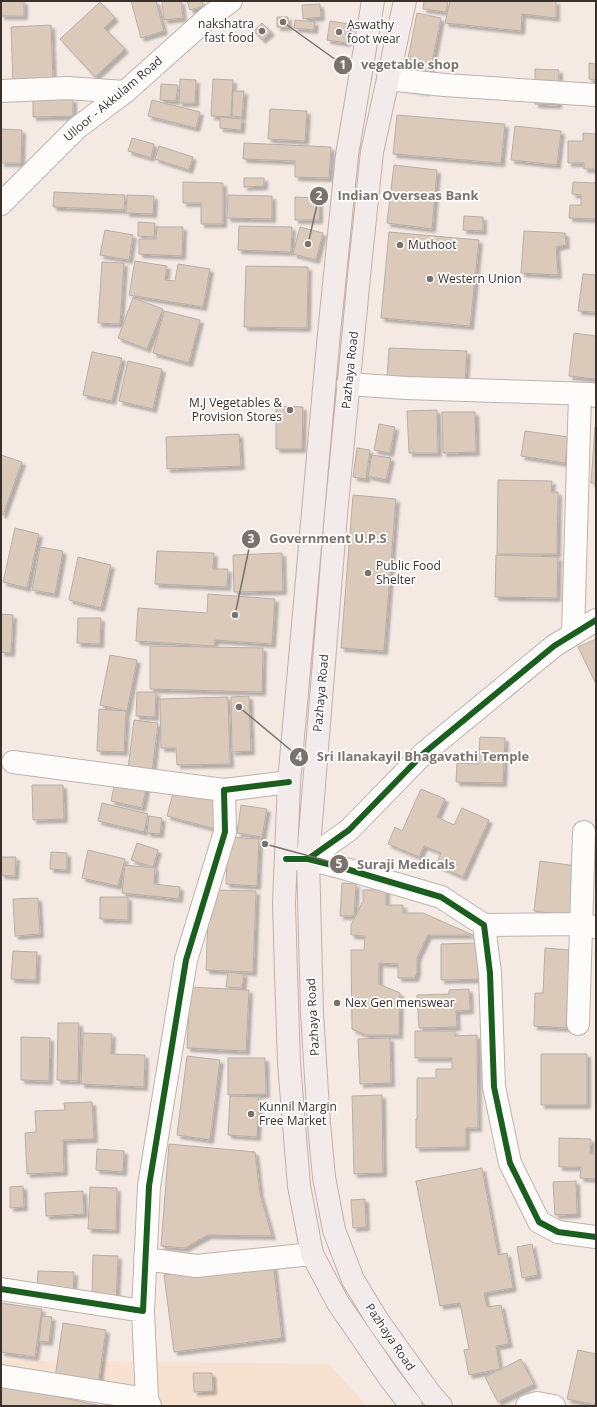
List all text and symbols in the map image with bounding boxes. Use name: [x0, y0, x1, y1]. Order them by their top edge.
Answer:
place label: nakshatra fast food: [198, 15, 254, 46]
place label: Aswathy foot wear: [347, 16, 401, 47]
marker: nakshatra fast food: [257, 26, 267, 36]
marker: Aswathy foot wear: [334, 27, 344, 37]
street label: Ulloor - Akkulam Road: [60, 52, 166, 145]
callout: vegetable shop: [333, 52, 467, 77]
text: vegetable shop: [361, 55, 459, 73]
text: 1: [340, 56, 346, 73]
callout: Indian Overseas Bank: [309, 183, 486, 208]
text: Indian Overseas Bank: [337, 186, 480, 204]
text: 2: [316, 187, 323, 204]
place label: Muthoot: [408, 236, 457, 253]
marker: Muthoot: [395, 240, 405, 250]
place label: Western Union: [438, 270, 522, 287]
marker: Western Union: [425, 274, 435, 284]
street label: Pazhaya Road: [337, 330, 362, 410]
place label: M.J Vegetables & Provision Stores: [189, 394, 282, 425]
marker: M.J Vegetables & Provision Stores: [285, 405, 295, 415]
callout: Government U.P.S: [241, 526, 394, 551]
text: Government U.P.S: [269, 529, 387, 547]
text: 3: [248, 530, 255, 547]
place label: Public Food Shelter: [376, 557, 441, 588]
marker: Public Food Shelter: [363, 568, 373, 578]
street label: Pazhaya Road: [309, 653, 332, 733]
callout: Sri Ilanakayil Bhagavathi Temple: [289, 744, 537, 769]
text: Sri Ilanakayil Bhagavathi Temple: [317, 747, 530, 765]
text: 4: [296, 748, 303, 765]
callout: Suraji Medicals: [329, 852, 463, 877]
text: 5: [336, 855, 343, 872]
text: Suraji Medicals: [357, 855, 455, 873]
street label: Pazhaya Road: [302, 978, 323, 1056]
place label: Nex Gen menswear: [345, 994, 455, 1011]
marker: Nex Gen menswear: [332, 998, 342, 1008]
place label: Kunnil Margin Free Market: [259, 1098, 337, 1129]
marker: Kunnil Margin Free Market: [246, 1109, 256, 1119]
street label: Pazhaya Road: [362, 1300, 419, 1374]

